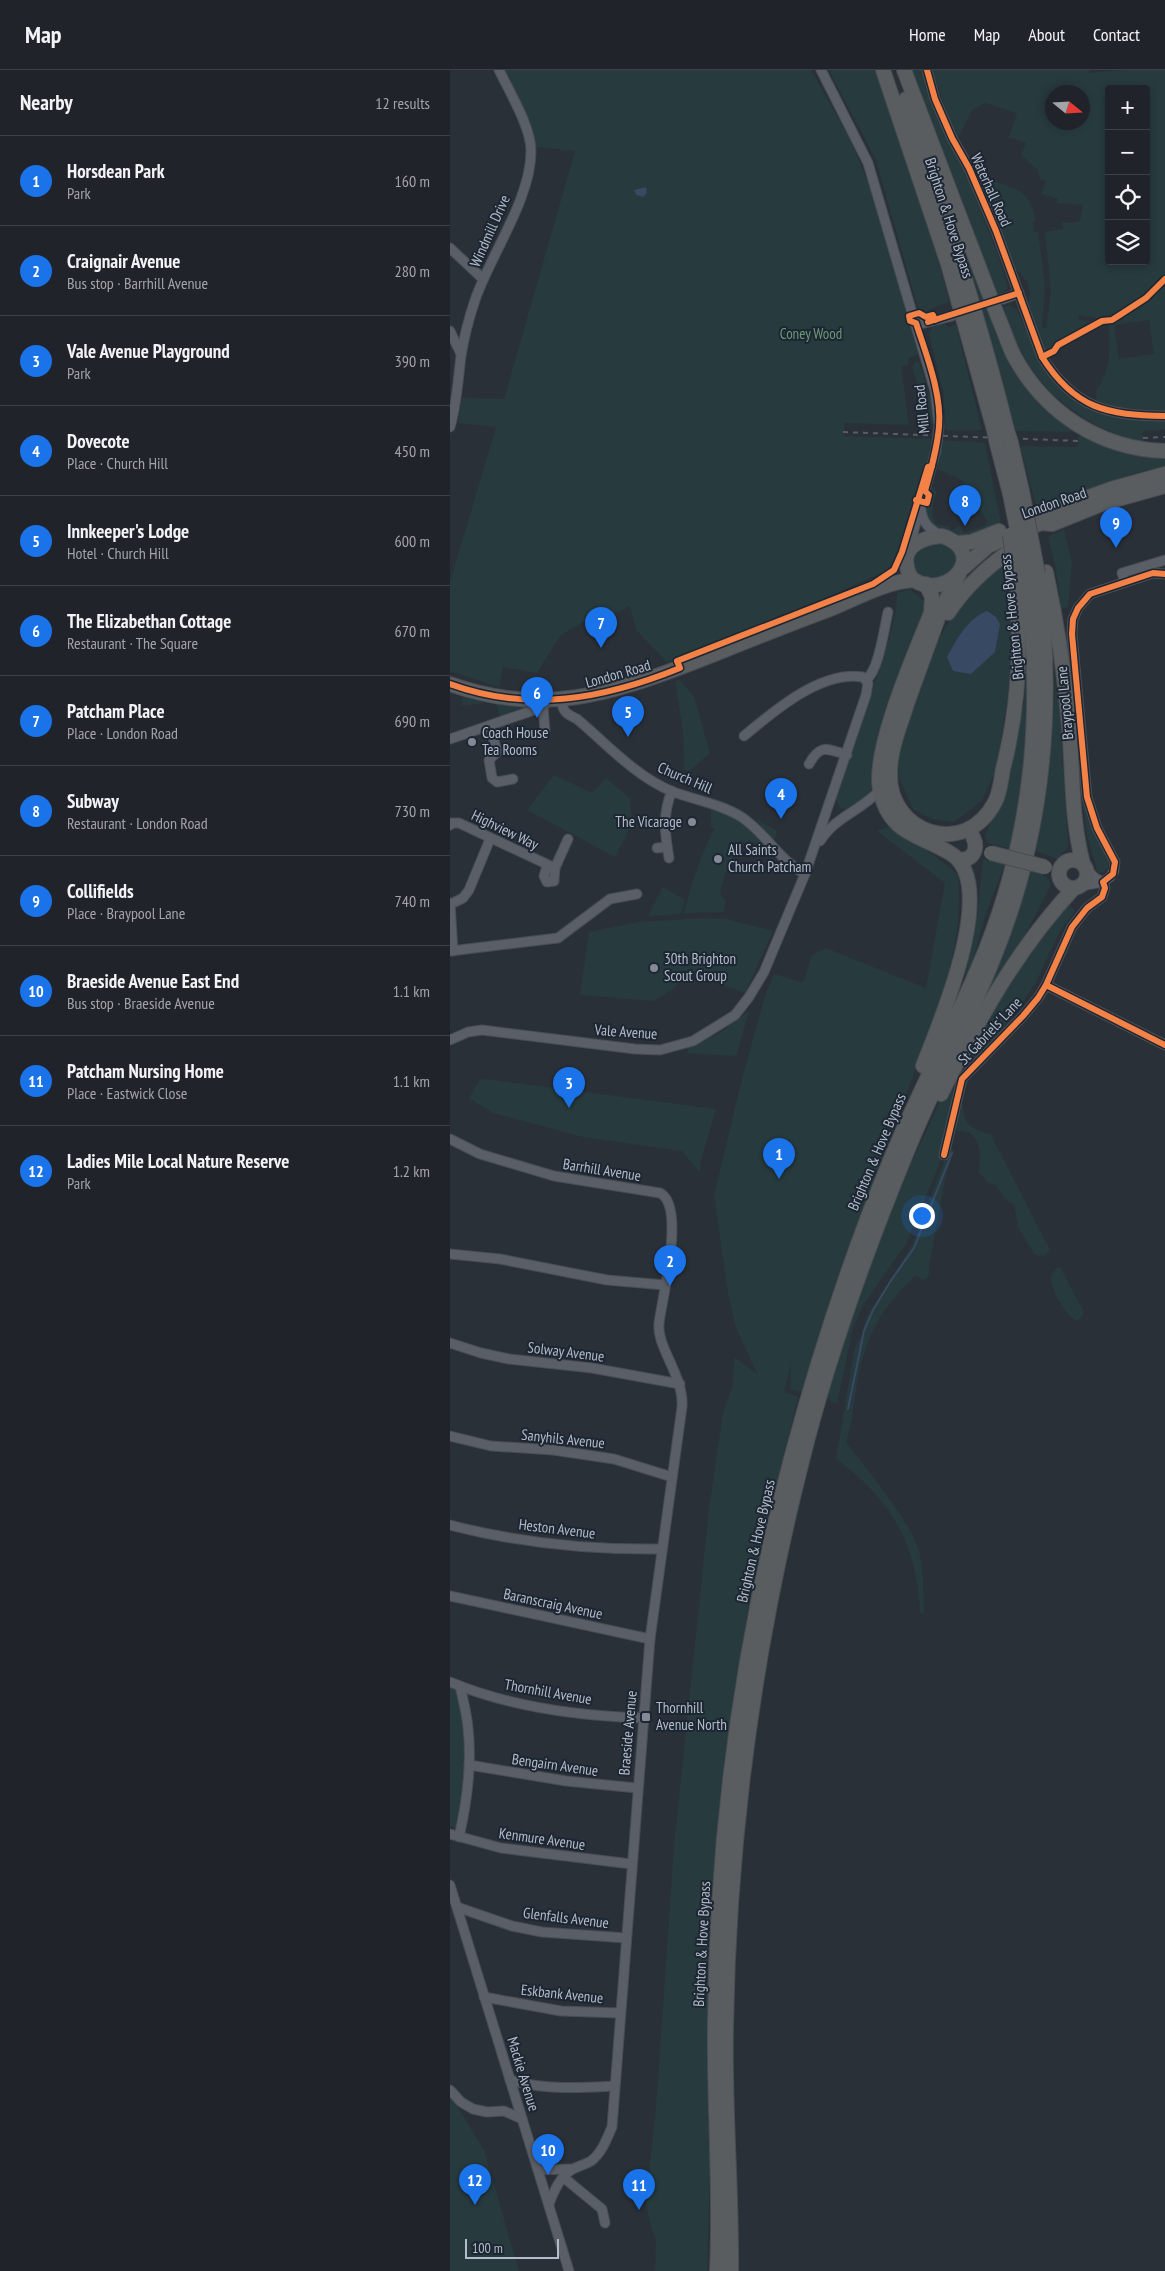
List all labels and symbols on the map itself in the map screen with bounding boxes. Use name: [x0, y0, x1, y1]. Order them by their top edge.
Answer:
north arrow: [1045, 85, 1090, 130]
street label: Waterhall Road: [967, 150, 1016, 229]
street label: Brighton & Hove Bypass: [921, 155, 978, 281]
street label: Windmill Drive: [465, 192, 514, 270]
park label: Coney Wood: [780, 324, 842, 343]
street label: Mill Road: [910, 384, 933, 434]
street label: London Road: [1019, 483, 1089, 522]
pin: 8: [949, 485, 981, 526]
pin: 9: [1100, 507, 1132, 548]
street label: Brighton & Hove Bypass: [995, 554, 1028, 681]
pin: 7: [585, 607, 617, 648]
street label: London Road: [583, 655, 653, 692]
street label: Braypool Lane: [1052, 665, 1077, 741]
pin: 6: [521, 677, 553, 718]
pin: 5: [612, 696, 644, 737]
place label: Coach House Tea Rooms: [482, 723, 548, 759]
marker: Coach House Tea Rooms: [466, 736, 478, 748]
street label: Church Hill: [655, 758, 716, 798]
pin: 4: [765, 778, 797, 819]
street label: Highview Way: [469, 805, 542, 854]
place label: The Vicarage: [615, 812, 682, 831]
marker: The Vicarage: [686, 816, 698, 828]
place label: All Saints Church Patcham: [728, 840, 811, 876]
marker: All Saints Church Patcham: [712, 853, 724, 865]
place label: 30th Brighton Scout Group: [664, 949, 736, 985]
marker: 30th Brighton Scout Group: [648, 962, 660, 974]
street label: St Gabriels' Lane: [954, 993, 1026, 1068]
street label: Vale Avenue: [593, 1020, 658, 1043]
pin: 3: [553, 1067, 585, 1108]
street label: Brighton & Hove Bypass: [843, 1090, 910, 1213]
pin: 1: [763, 1138, 795, 1179]
street label: Barrhill Avenue: [562, 1154, 643, 1185]
your location: [909, 1203, 935, 1229]
pin: 2: [654, 1245, 686, 1286]
street label: Solway Avenue: [527, 1337, 606, 1366]
street label: Sanyhils Avenue: [520, 1425, 606, 1452]
street label: Brighton & Hove Bypass: [732, 1478, 779, 1604]
street label: Heston Avenue: [518, 1514, 596, 1543]
street label: Baranscraig Avenue: [502, 1584, 604, 1623]
street label: Thornhill Avenue: [503, 1675, 593, 1709]
street label: Braeside Avenue: [614, 1690, 641, 1776]
place label: Thornhill Avenue North: [656, 1698, 727, 1734]
marker: Thornhill Avenue North: [640, 1711, 652, 1723]
street label: Bengairn Avenue: [511, 1749, 599, 1780]
street label: Kenmure Avenue: [498, 1823, 586, 1854]
street label: Brighton & Hove Bypass: [689, 1881, 714, 2007]
street label: Glenfalls Avenue: [522, 1903, 610, 1932]
street label: Eskbank Avenue: [520, 1980, 604, 2007]
street label: Mackie Avenue: [503, 2034, 544, 2113]
pin: 10: [532, 2134, 564, 2175]
pin: 12: [459, 2164, 491, 2205]
pin: 11: [623, 2169, 655, 2210]
scale bar: [465, 2236, 559, 2259]

